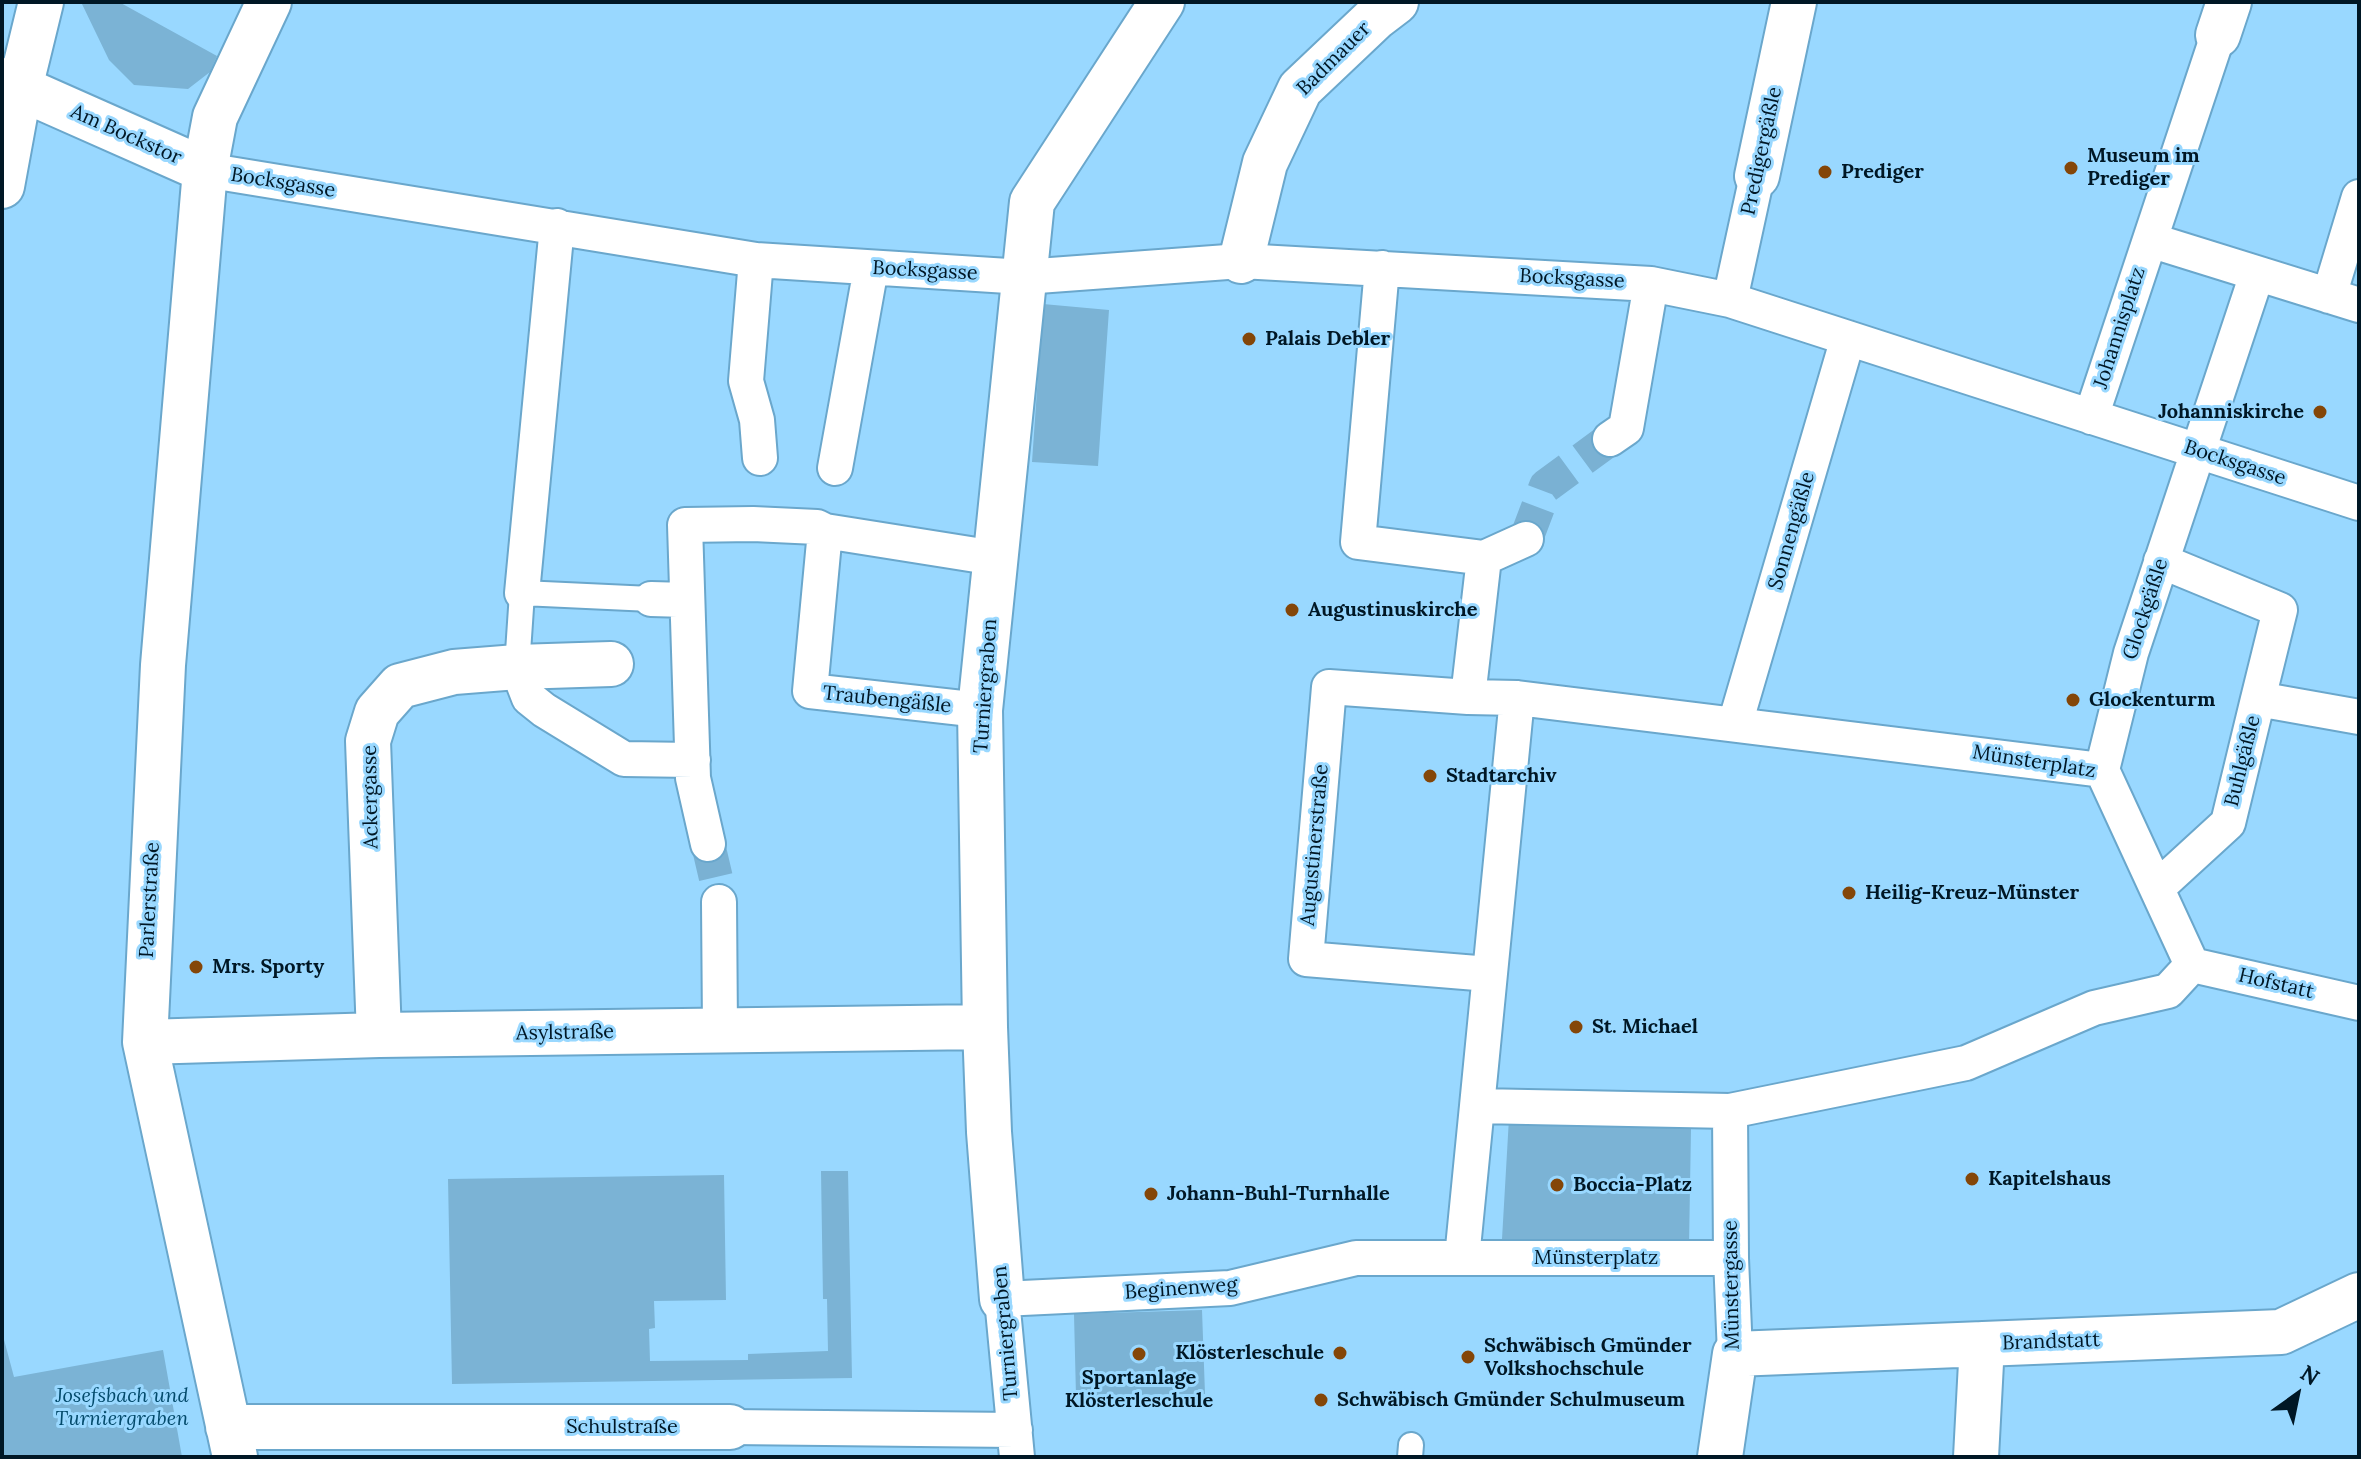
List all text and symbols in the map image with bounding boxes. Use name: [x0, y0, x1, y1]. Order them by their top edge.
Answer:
street label: Badmauer: [1292, 17, 1376, 101]
street label: Predigergäßle: [1737, 85, 1787, 217]
street label: Am Bockstor: [67, 100, 185, 170]
place label: Museum im Prediger: [2087, 144, 2200, 191]
marker: Museum im Prediger: [2062, 159, 2080, 177]
place label: Prediger: [1841, 160, 1924, 184]
street label: Bocksgasse: [229, 163, 337, 203]
marker: Prediger: [1816, 163, 1834, 181]
street label: Bocksgasse: [872, 256, 978, 286]
street label: Bocksgasse: [1519, 264, 1625, 294]
street label: Johannisplatz: [2089, 264, 2151, 392]
place label: Palais Debler: [1265, 327, 1390, 351]
marker: Palais Debler: [1240, 330, 1258, 348]
place label: Johanniskirche: [2158, 400, 2304, 424]
marker: Johanniskirche: [2311, 403, 2329, 421]
street label: Bocksgasse: [2181, 435, 2289, 491]
street label: Sonnengäßle: [1764, 469, 1820, 593]
street label: Glockgäßle: [2118, 555, 2174, 663]
place label: Augustinuskirche: [1308, 598, 1477, 622]
marker: Augustinuskirche: [1283, 601, 1301, 619]
street label: Turniergraben: [969, 618, 1003, 754]
street label: Traubengäßle: [822, 681, 952, 719]
place label: Glockenturm: [2089, 688, 2215, 712]
marker: Glockenturm: [2064, 691, 2082, 709]
street label: Buhlgäßle: [2220, 713, 2266, 809]
street label: Münsterplatz: [1971, 740, 2097, 784]
street label: Ackergasse: [358, 745, 384, 849]
street label: Augustinerstraße: [1296, 763, 1334, 927]
place label: Stadtarchiv: [1446, 764, 1557, 788]
marker: Stadtarchiv: [1421, 767, 1439, 785]
street label: Parlerstraße: [135, 841, 165, 959]
place label: Heilig-Kreuz-Münster: [1865, 881, 2079, 905]
marker: Heilig-Kreuz-Münster: [1840, 884, 1858, 902]
place label: Mrs. Sporty: [212, 955, 324, 979]
marker: Mrs. Sporty: [187, 958, 205, 976]
street label: Hofstatt: [2236, 964, 2316, 1004]
place label: St. Michael: [1592, 1015, 1698, 1039]
marker: St. Michael: [1567, 1018, 1585, 1036]
street label: Asylstraße: [516, 1020, 614, 1046]
place label: Kapitelshaus: [1988, 1167, 2111, 1191]
marker: Kapitelshaus: [1963, 1170, 1981, 1188]
place label: Boccia-Platz: [1573, 1173, 1692, 1197]
marker: Boccia-Platz: [1548, 1176, 1566, 1194]
place label: Johann-Buhl-Turnhalle: [1167, 1182, 1390, 1206]
marker: Johann-Buhl-Turnhalle: [1142, 1185, 1160, 1203]
street label: Münstergasse: [1719, 1220, 1745, 1350]
street label: Münsterplatz: [1534, 1246, 1658, 1270]
street label: Turniergraben: [988, 1265, 1024, 1401]
street label: Beginenweg: [1124, 1273, 1238, 1305]
street label: Brandstatt: [2002, 1328, 2100, 1356]
place label: Schwäbisch Gmünder Volkshochschule: [1484, 1334, 1691, 1381]
place label: Klösterleschule: [1175, 1341, 1324, 1365]
marker: Klösterleschule: [1331, 1344, 1349, 1362]
marker: Sportanlage Klösterleschule: [1130, 1345, 1148, 1363]
marker: Schwäbisch Gmünder Volkshochschule: [1459, 1348, 1477, 1366]
north arrow: [2257, 1355, 2337, 1435]
text: N: [2295, 1358, 2325, 1391]
place label: Sportanlage Klösterleschule: [1065, 1366, 1213, 1413]
park label: Josefsbach und Turniergraben: [55, 1384, 189, 1431]
place label: Schwäbisch Gmünder Schulmuseum: [1337, 1388, 1685, 1412]
marker: Schwäbisch Gmünder Schulmuseum: [1312, 1391, 1330, 1409]
street label: Schulstraße: [566, 1415, 678, 1439]

